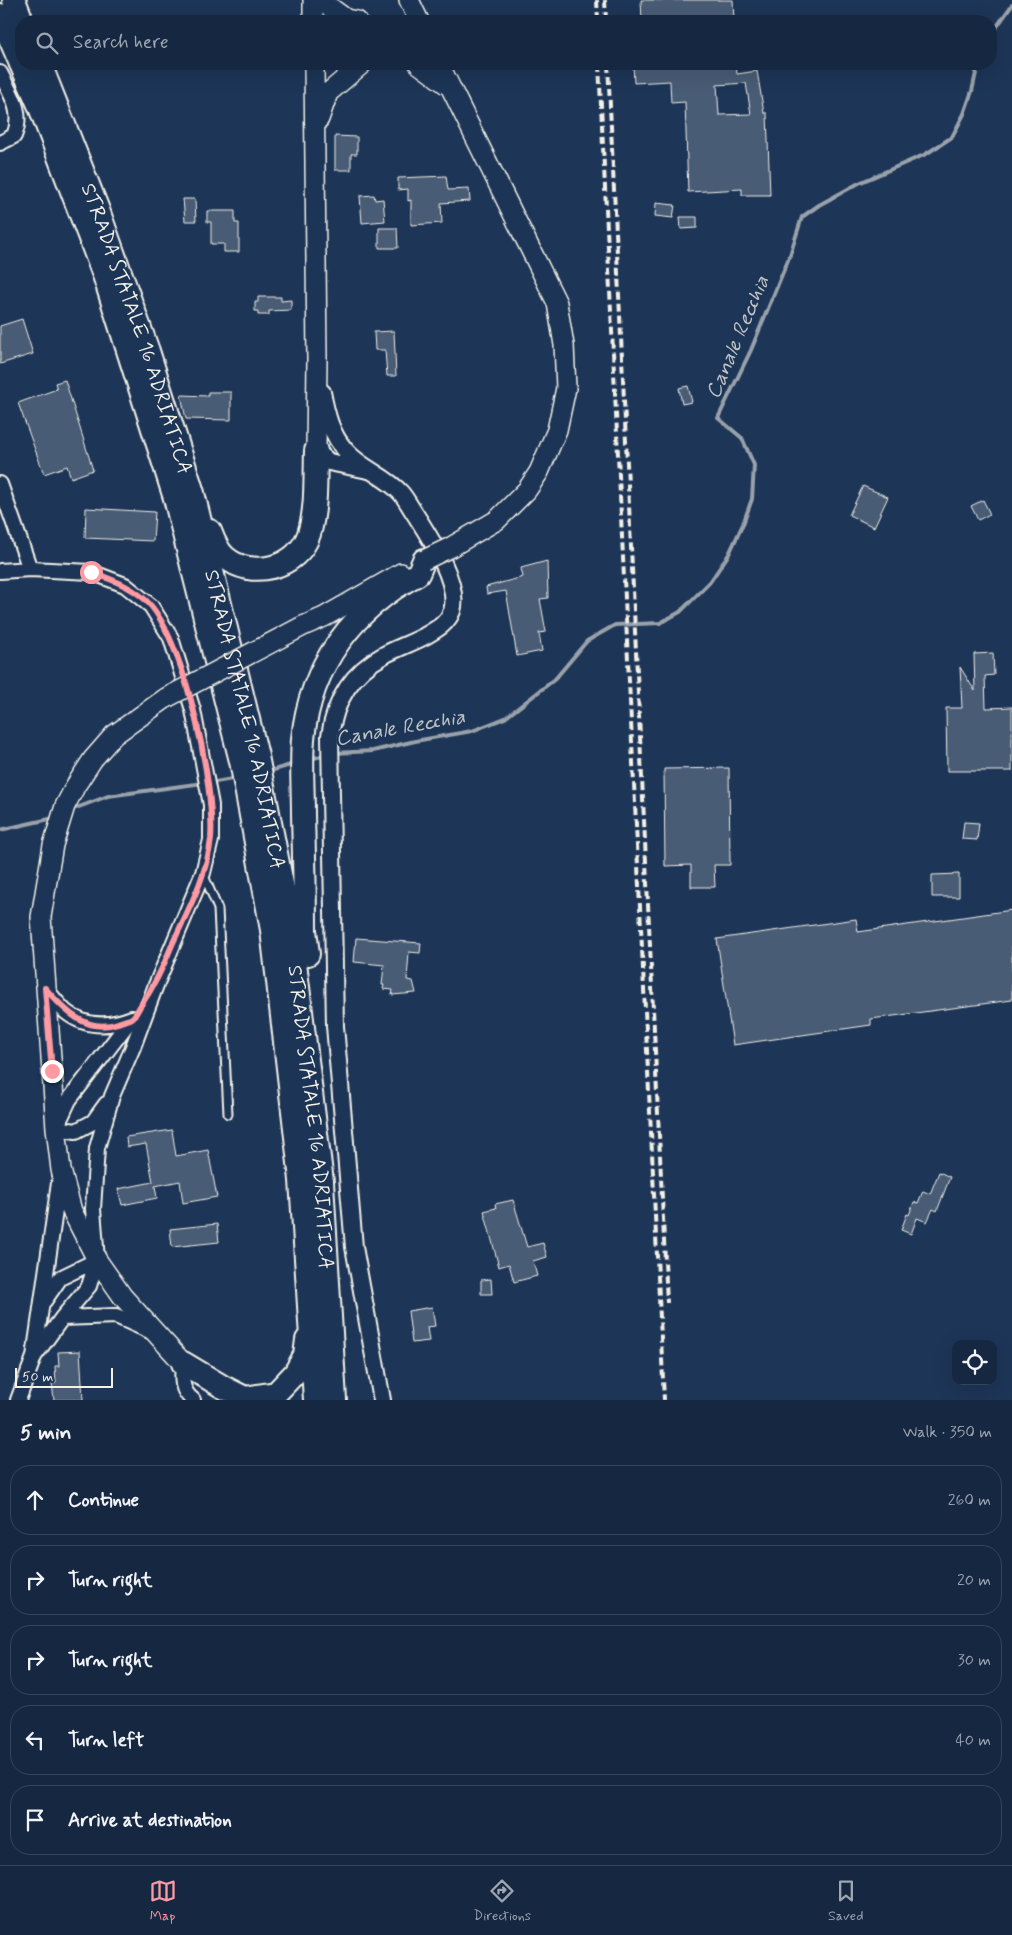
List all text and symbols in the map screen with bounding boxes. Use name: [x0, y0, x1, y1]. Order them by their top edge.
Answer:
search box: [15, 15, 997, 70]
icon: search: [33, 29, 61, 57]
text: Search here: [73, 30, 169, 55]
street label: STRADA STATALE 16 ADRIATICA: [74, 179, 198, 478]
water label: Canale Recchia: [699, 272, 776, 403]
route start: [80, 561, 103, 584]
street label: STRADA STATALE 16 ADRIATICA: [197, 567, 291, 871]
water label: Canale Recchia: [333, 703, 467, 753]
street label: STRADA STATALE 16 ADRIATICA: [280, 964, 339, 1270]
route end: [41, 1060, 64, 1083]
map controls: [952, 1340, 997, 1385]
button: locate: [952, 1340, 997, 1385]
scale bar: [15, 1365, 112, 1388]
text: 50 m: [22, 1368, 53, 1386]
text: 5 min: [20, 1419, 72, 1447]
text: Walk · 350 m: [903, 1422, 992, 1443]
icon: ahead: [21, 1486, 49, 1514]
text: Continue: [68, 1488, 139, 1513]
text: 260 m: [948, 1490, 991, 1511]
icon: right: [21, 1566, 49, 1594]
text: Turn right: [68, 1568, 152, 1593]
text: 20 m: [957, 1570, 991, 1591]
icon: right: [21, 1646, 49, 1674]
text: Turn right: [68, 1648, 152, 1673]
text: 30 m: [958, 1650, 991, 1671]
icon: left: [21, 1726, 49, 1754]
text: Turn left: [68, 1728, 144, 1753]
text: 40 m: [955, 1730, 991, 1751]
icon: arrive: [21, 1806, 49, 1834]
text: Arrive at destination: [68, 1808, 232, 1833]
tab: Map: [149, 1877, 177, 1925]
tab: Directions: [474, 1877, 531, 1925]
tab: Saved: [828, 1877, 863, 1925]

